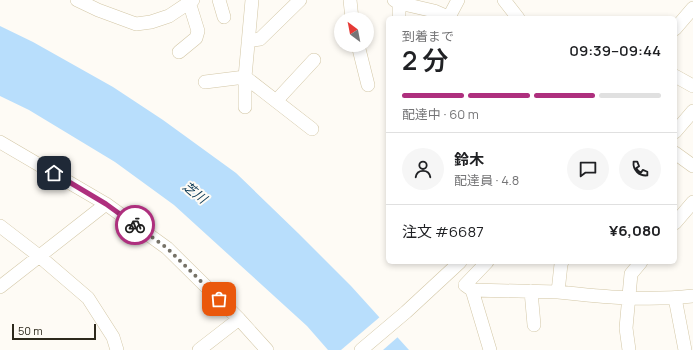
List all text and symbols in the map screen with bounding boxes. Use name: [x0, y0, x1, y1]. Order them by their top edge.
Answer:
north arrow: [334, 12, 374, 52]
map controls: [334, 12, 374, 52]
text: 到着まで: [402, 27, 454, 45]
text: 09:39–09:44: [569, 40, 661, 61]
text: 2 分: [402, 42, 448, 78]
text: 配達中 · 60 m: [402, 105, 479, 123]
button: person: [402, 148, 444, 190]
button: chat: [567, 148, 609, 190]
button: phone: [619, 148, 661, 190]
text: 鈴木: [454, 149, 484, 170]
pin: [37, 156, 71, 190]
icon: home: [43, 162, 65, 184]
text: 配達員 · 4.8: [454, 171, 519, 189]
water label: 芝川: [179, 177, 212, 208]
courier: [115, 205, 155, 245]
icon: bike: [124, 214, 146, 236]
text: ¥6,080: [609, 220, 661, 241]
text: 注文 #6687: [402, 221, 484, 242]
pin: [202, 282, 236, 316]
icon: bag: [208, 288, 230, 310]
scale bar: [12, 322, 96, 341]
text: 50 m: [18, 323, 43, 338]

